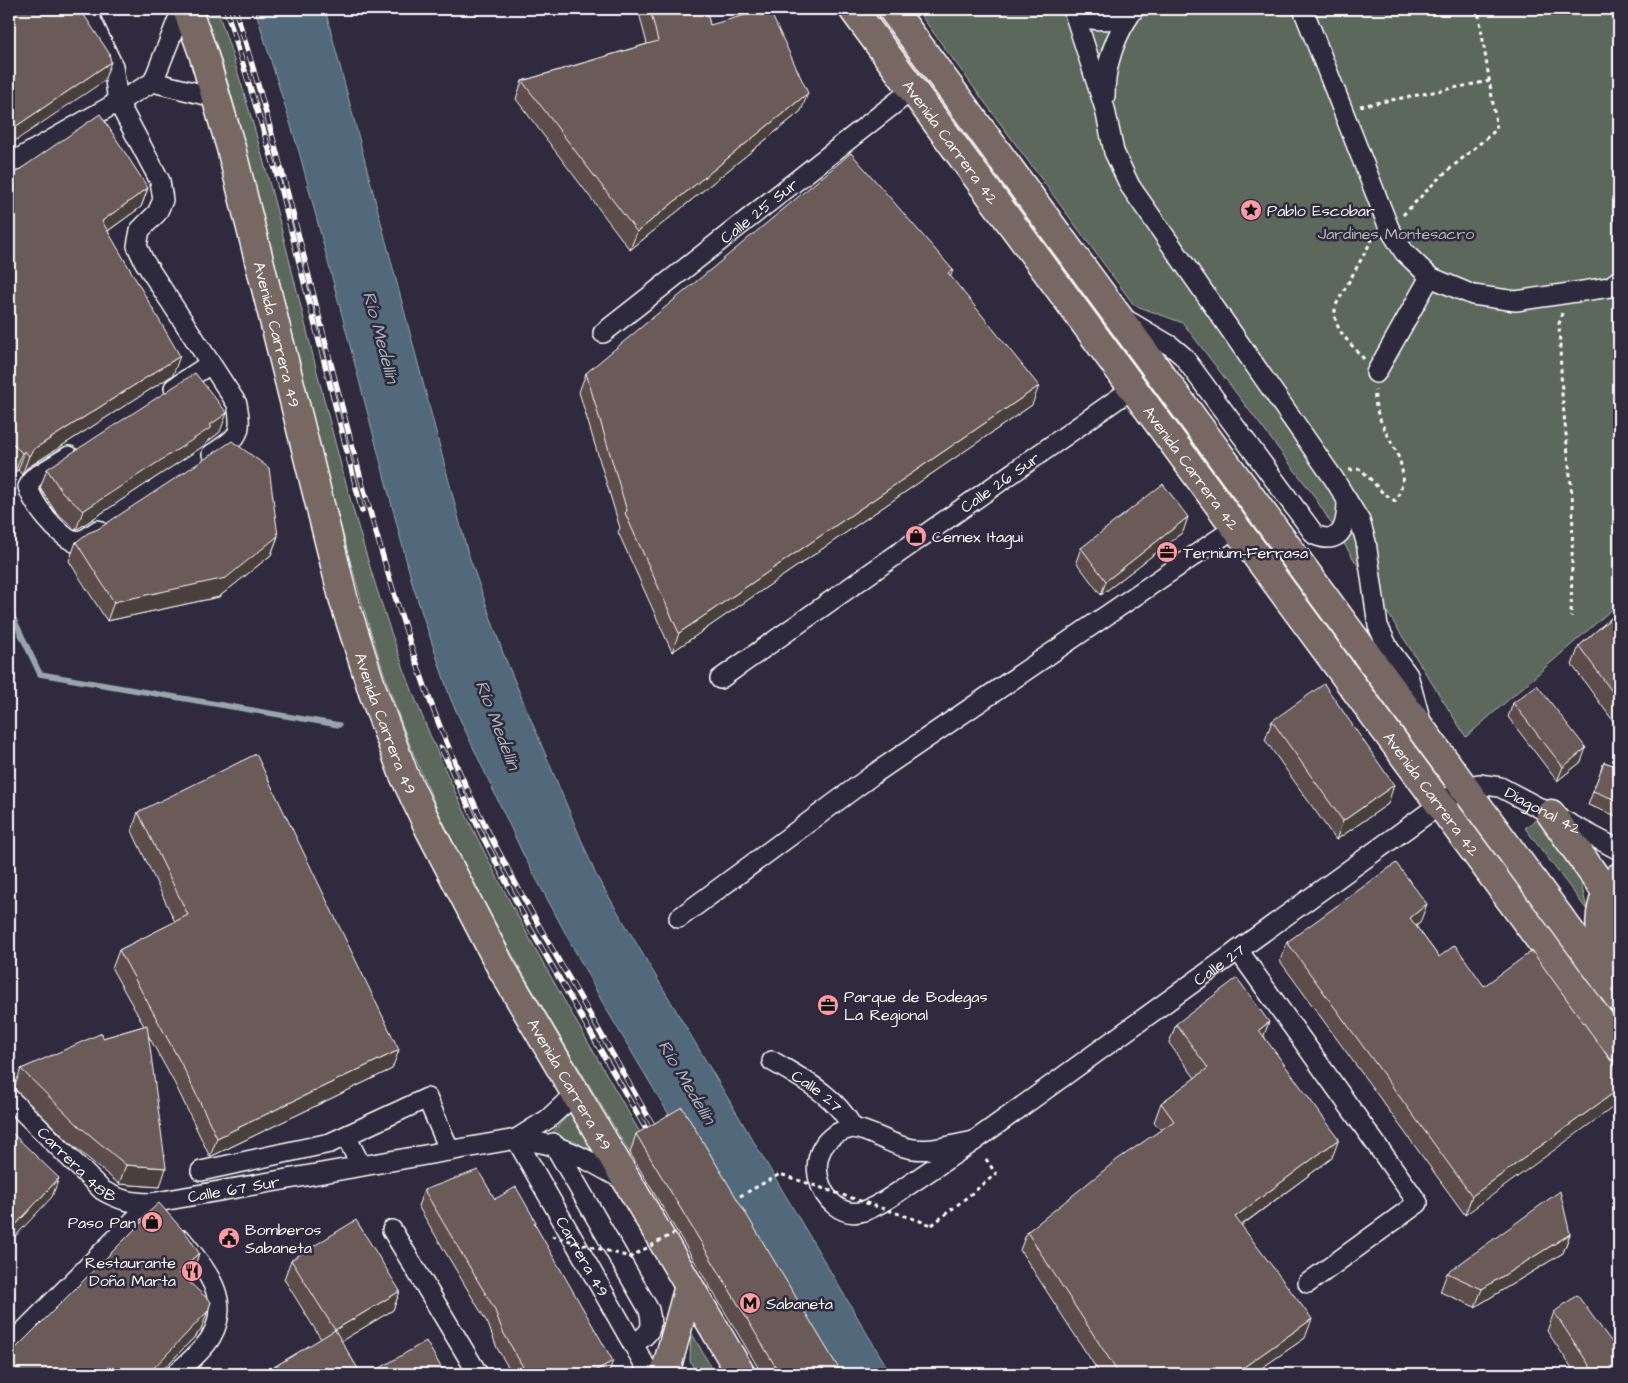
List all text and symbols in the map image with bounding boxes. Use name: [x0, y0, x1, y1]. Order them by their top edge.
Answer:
street label: Avenida Carrera 42: [897, 76, 1003, 209]
street label: Calle 25 Sur: [716, 174, 803, 249]
place icon: Pablo Escobar: [1239, 198, 1263, 222]
place label: Pablo Escobar: [1267, 200, 1375, 222]
park label: Jardines Montesacro: [1318, 223, 1474, 245]
street label: Avenida Carrera 49: [248, 259, 305, 410]
water label: Río Medellín: [356, 289, 405, 388]
street label: Avenida Carrera 42: [1137, 402, 1244, 535]
street label: Calle 26 Sur: [956, 447, 1044, 518]
shop icon: Cemex Itagui: [904, 524, 928, 548]
place label: Cemex Itagui: [932, 526, 1023, 549]
office icon: Ternium-Ferrasa: [1155, 540, 1179, 564]
place label: Ternium-Ferrasa: [1183, 542, 1308, 564]
street label: Avenida Carrera 49: [349, 650, 422, 798]
water label: Río Medellín: [469, 677, 527, 775]
street label: Avenida Carrera 42: [1378, 727, 1484, 861]
street label: Diagonal 42: [1501, 782, 1585, 840]
street label: Calle 27: [1189, 939, 1250, 991]
place label: Parque de Bodegas La Regional: [844, 986, 988, 1027]
office icon: Parque de Bodegas La Regional: [816, 993, 840, 1017]
street label: Avenida Carrera 49: [522, 1015, 617, 1155]
water label: Río Medellín: [652, 1036, 722, 1131]
street label: Calle 27: [787, 1065, 847, 1117]
street label: Carrera 48B: [32, 1122, 121, 1208]
street label: Calle 67 Sur: [186, 1171, 282, 1208]
shop icon: Paso Pan: [140, 1210, 164, 1234]
place label: Paso Pan: [68, 1212, 136, 1234]
street label: Carrera 49: [550, 1213, 614, 1301]
place label: Bomberos Sabaneta: [245, 1219, 321, 1259]
public building icon: Bomberos Sabaneta: [217, 1226, 241, 1250]
place label: Restaurante Doña Marta: [85, 1252, 176, 1292]
restaurant icon: Restaurante Doña Marta: [180, 1259, 204, 1283]
metro station icon: Sabaneta: [738, 1291, 762, 1315]
place label: Sabaneta: [766, 1293, 833, 1315]

